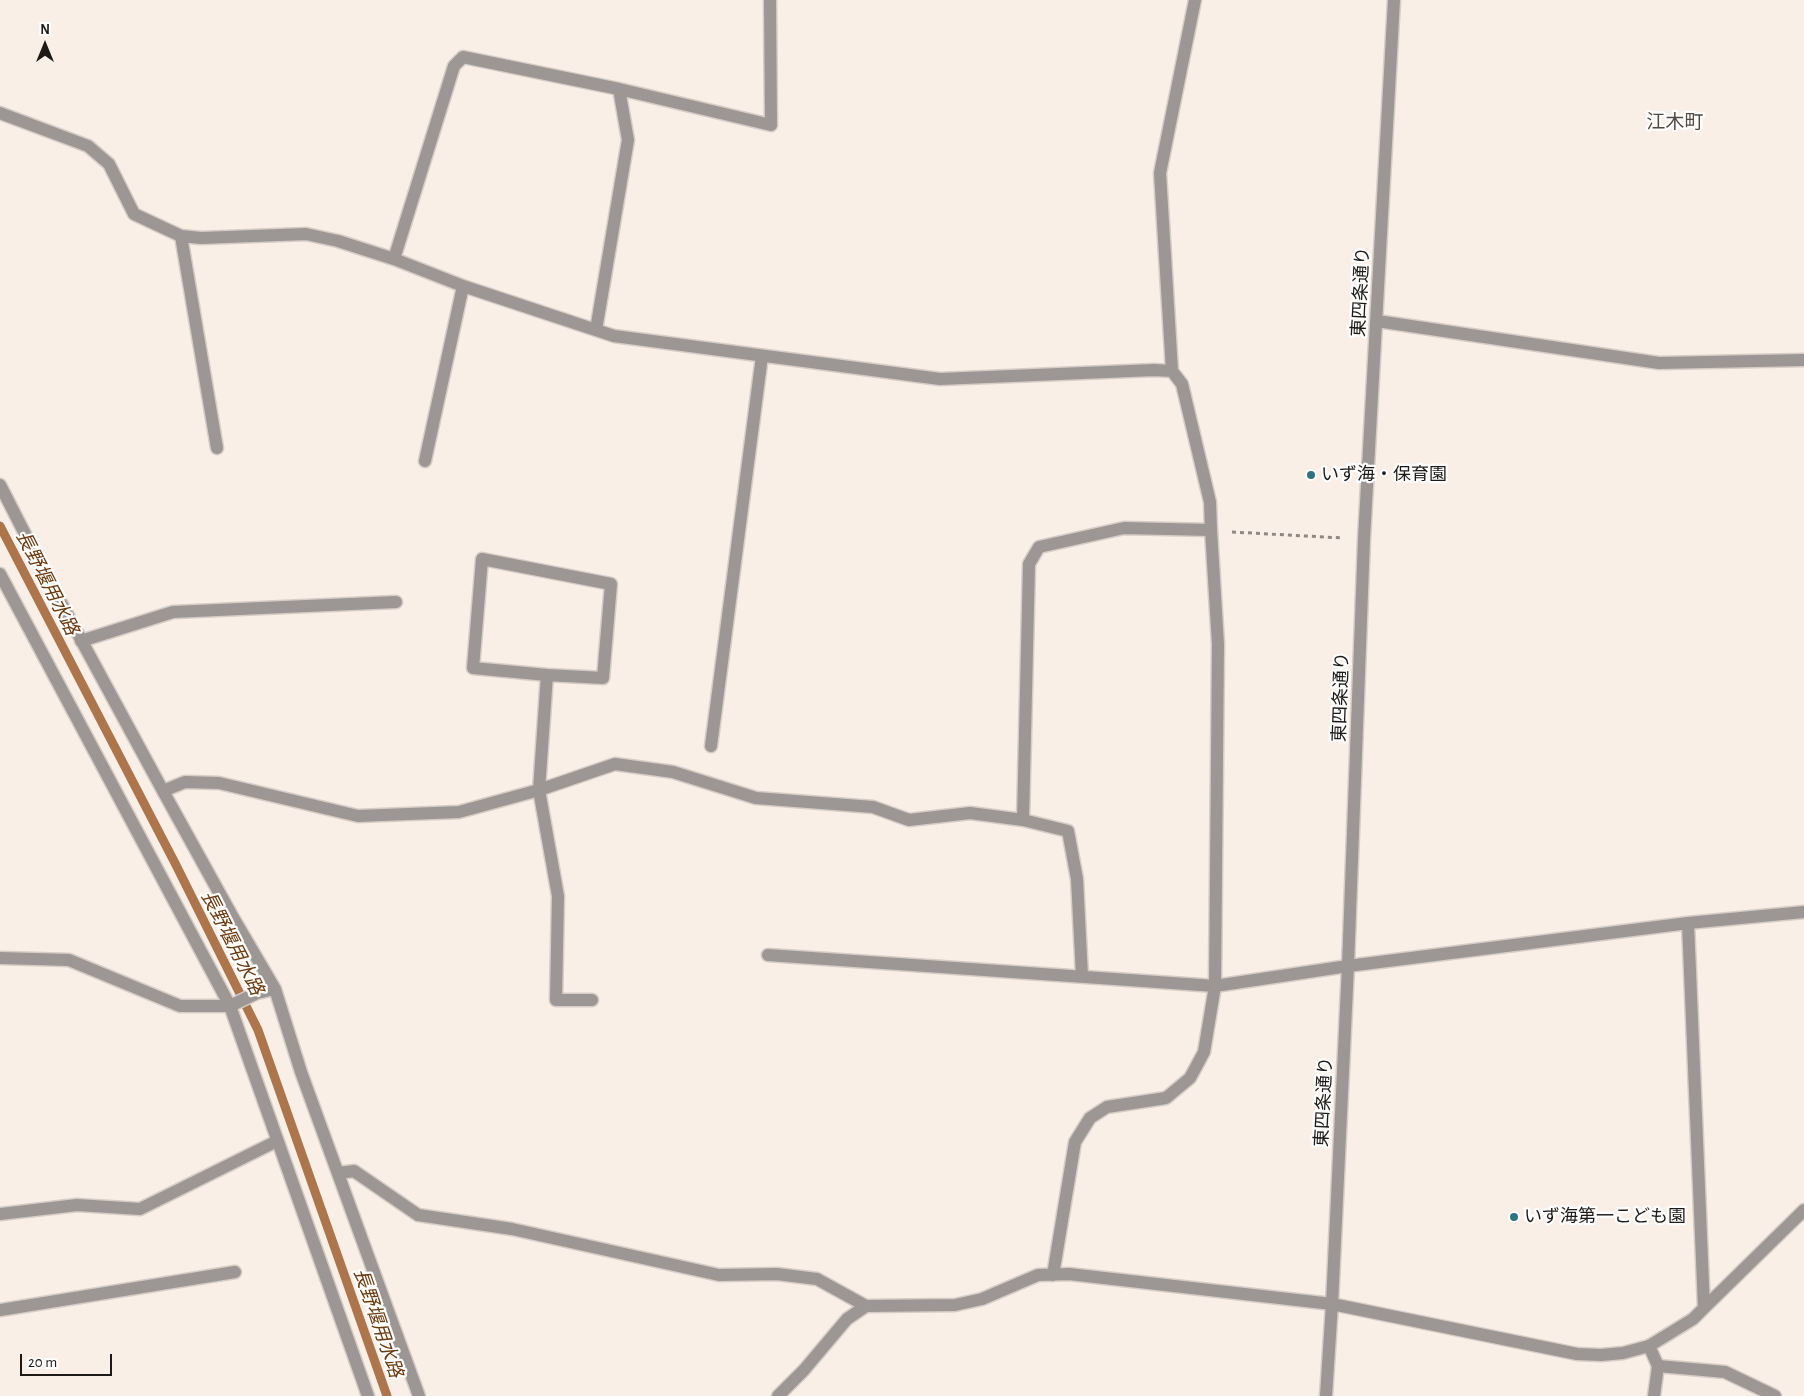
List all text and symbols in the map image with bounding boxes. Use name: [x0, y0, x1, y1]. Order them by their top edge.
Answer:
north arrow: [20, 20, 70, 70]
text: N: [40, 23, 50, 37]
district label: 江木町: [1647, 111, 1703, 133]
street label: 東四条通り: [1348, 246, 1374, 338]
place label: いず海・保育園: [1321, 464, 1447, 486]
marker: いず海・保育園: [1305, 469, 1317, 481]
water label: 長野堰用水路: [11, 527, 83, 639]
street label: 東四条通り: [1329, 652, 1353, 742]
water label: 長野堰用水路: [196, 887, 268, 999]
street label: 東四条通り: [1311, 1056, 1337, 1148]
place label: いず海第一こども園: [1524, 1206, 1686, 1228]
marker: いず海第一こども園: [1508, 1211, 1520, 1223]
water label: 長野堰用水路: [349, 1265, 407, 1381]
scale bar: [22, 1344, 115, 1376]
text: 20 m: [28, 1355, 57, 1370]

